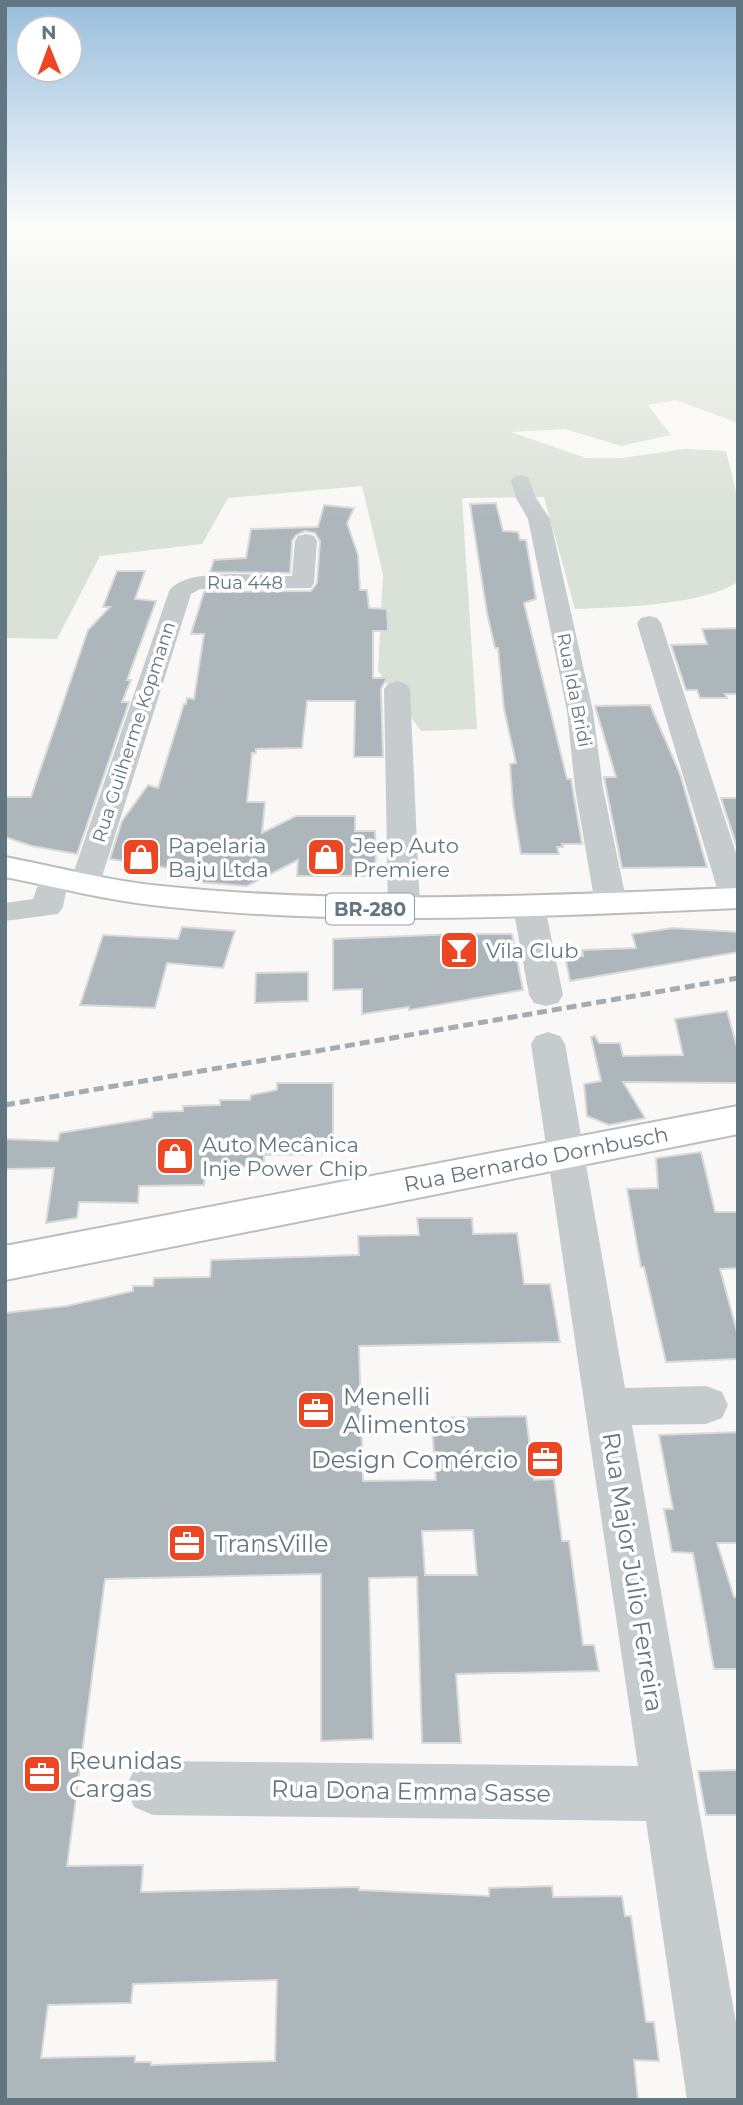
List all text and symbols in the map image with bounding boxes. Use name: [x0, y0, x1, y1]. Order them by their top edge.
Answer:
north arrow: [14, 14, 84, 84]
text: N: [41, 21, 57, 44]
street label: Rua 448: [207, 572, 283, 594]
street label: Rua Guilherme Kopmann: [88, 619, 180, 845]
street label: Rua Ida Bridi: [552, 631, 596, 749]
place label: Papelaria Baju Ltda: [168, 833, 269, 882]
place label: Jeep Auto Premiere: [352, 833, 459, 882]
shop icon: Papelaria Baju Ltda: [120, 836, 162, 878]
shop icon: Jeep Auto Premiere: [305, 836, 347, 878]
road number: BR-280: [326, 894, 414, 925]
bar icon: Vila Club: [438, 929, 480, 971]
place label: Vila Club: [486, 938, 578, 963]
street label: Rua Bernardo Dornbusch: [402, 1121, 670, 1197]
place label: Auto Mecânica Inje Power Chip: [202, 1132, 368, 1181]
shop icon: Auto Mecânica Inje Power Chip: [154, 1135, 196, 1177]
place label: Menelli Alimentos: [343, 1382, 465, 1439]
office icon: Menelli Alimentos: [295, 1389, 337, 1431]
street label: Rua Major Júlio Ferreira: [597, 1430, 669, 1714]
office icon: Design Comércio: [524, 1438, 566, 1480]
place label: Design Comércio: [311, 1445, 518, 1474]
office icon: TransVille: [166, 1522, 208, 1564]
place label: TransVille: [214, 1529, 328, 1558]
place label: Reunidas Cargas: [69, 1746, 182, 1803]
office icon: Reunidas Cargas: [21, 1753, 63, 1795]
street label: Rua Dona Emma Sasse: [271, 1774, 551, 1808]

